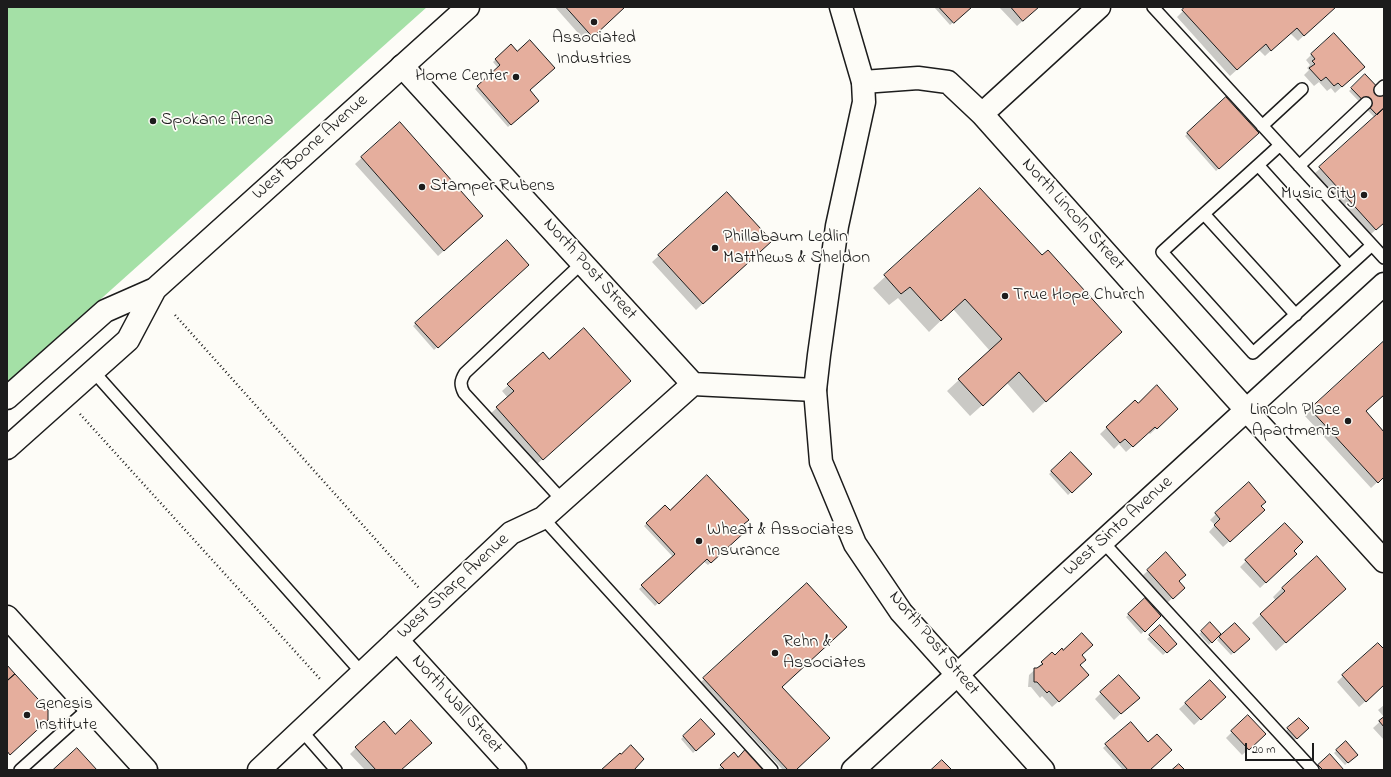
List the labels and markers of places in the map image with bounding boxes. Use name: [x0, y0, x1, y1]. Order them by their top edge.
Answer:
marker: Associated Industries: [589, 17, 599, 27]
place label: Associated Industries: [552, 28, 636, 70]
place label: Home Center: [415, 66, 508, 88]
marker: Home Center: [511, 72, 521, 82]
place label: Spokane Arena: [161, 110, 274, 132]
marker: Spokane Arena: [148, 116, 158, 126]
place label: Stamper Rubens: [430, 176, 555, 198]
marker: Stamper Rubens: [417, 182, 427, 192]
place label: Music City: [1281, 184, 1356, 206]
marker: Music City: [1359, 190, 1369, 200]
place label: Phillabaum Ledlin Matthews & Sheldon: [723, 227, 870, 270]
marker: Phillabaum Ledlin Matthews & Sheldon: [710, 243, 720, 253]
place label: True Hope Church: [1013, 285, 1145, 307]
marker: True Hope Church: [1000, 291, 1010, 301]
place label: Lincoln Place Apartments: [1250, 400, 1340, 442]
marker: Lincoln Place Apartments: [1343, 416, 1353, 426]
place label: Wheat & Associates Insurance: [707, 520, 854, 562]
marker: Wheat & Associates Insurance: [694, 536, 704, 546]
place label: Rehn & Associates: [783, 632, 866, 674]
marker: Rehn & Associates: [770, 648, 780, 658]
place label: Genesis Institute: [35, 694, 97, 736]
marker: Genesis Institute: [22, 710, 32, 720]

